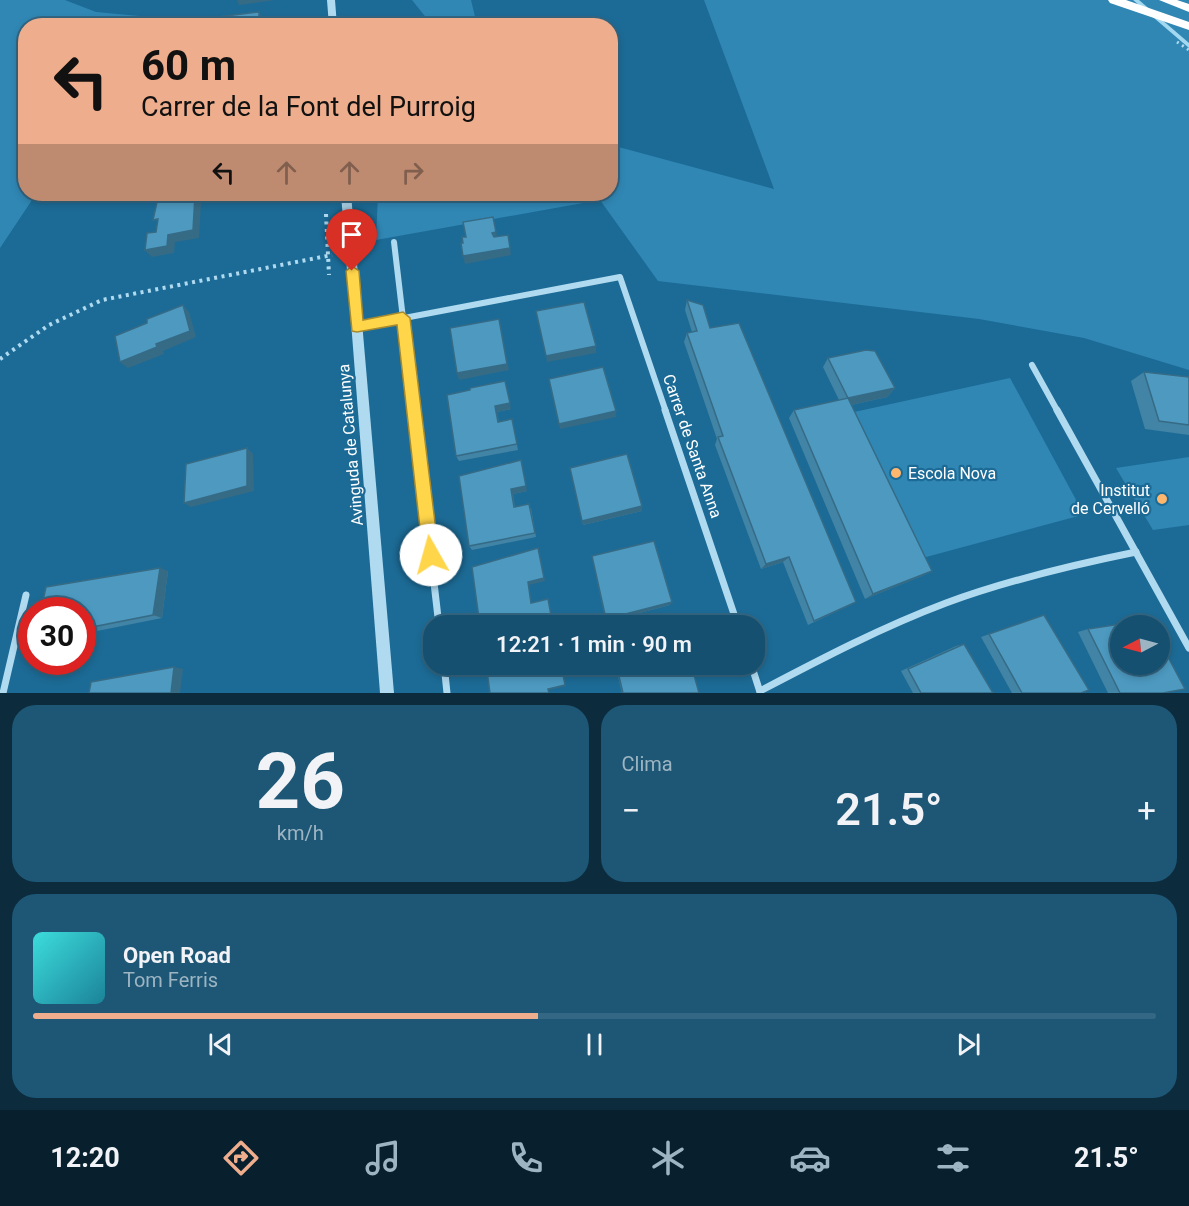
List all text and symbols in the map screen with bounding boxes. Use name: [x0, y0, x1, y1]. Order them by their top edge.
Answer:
text: 60 m: [141, 41, 236, 90]
icon: left: [42, 42, 120, 120]
text: Carrer de la Font del Purroig: [141, 91, 476, 123]
icon: left: [207, 156, 240, 189]
icon: ahead: [270, 156, 303, 189]
icon: ahead: [333, 156, 366, 189]
icon: right: [396, 156, 429, 189]
pin: [326, 209, 377, 271]
icon: arrive: [335, 218, 368, 251]
street label: Avinguda de Catalunya: [334, 363, 367, 527]
street label: Carrer de Santa Anna: [659, 372, 726, 521]
place label: Escola Nova: [908, 464, 996, 483]
marker: Escola Nova: [889, 466, 903, 480]
place label: Institut de Cervelló: [1071, 481, 1150, 518]
marker: Institut de Cervelló: [1155, 492, 1169, 506]
position arrow: [399, 523, 463, 587]
speed limit sign: 30: [18, 597, 96, 675]
north arrow: [1110, 615, 1170, 675]
map controls: [1110, 615, 1170, 675]
text: 12:21 · 1 min · 90 m: [496, 632, 692, 657]
text: 26: [255, 736, 345, 827]
text: Clima: [622, 752, 673, 776]
text: 21.5°: [835, 783, 942, 836]
text: −: [622, 791, 640, 830]
text: +: [1137, 791, 1156, 830]
text: km/h: [277, 821, 324, 845]
text: Open Road: [123, 943, 231, 968]
text: Tom Ferris: [123, 968, 218, 992]
icon: previous: [204, 1028, 237, 1061]
icon: pause: [578, 1028, 611, 1061]
icon: next: [952, 1028, 985, 1061]
icon: directions: [220, 1137, 262, 1179]
icon: music: [362, 1137, 404, 1179]
icon: phone: [505, 1137, 547, 1179]
icon: climate: [647, 1137, 689, 1179]
icon: car: [789, 1137, 831, 1179]
icon: filters: [932, 1137, 974, 1179]
text: 12:20: [50, 1142, 120, 1174]
text: 21.5°: [1074, 1142, 1139, 1174]

